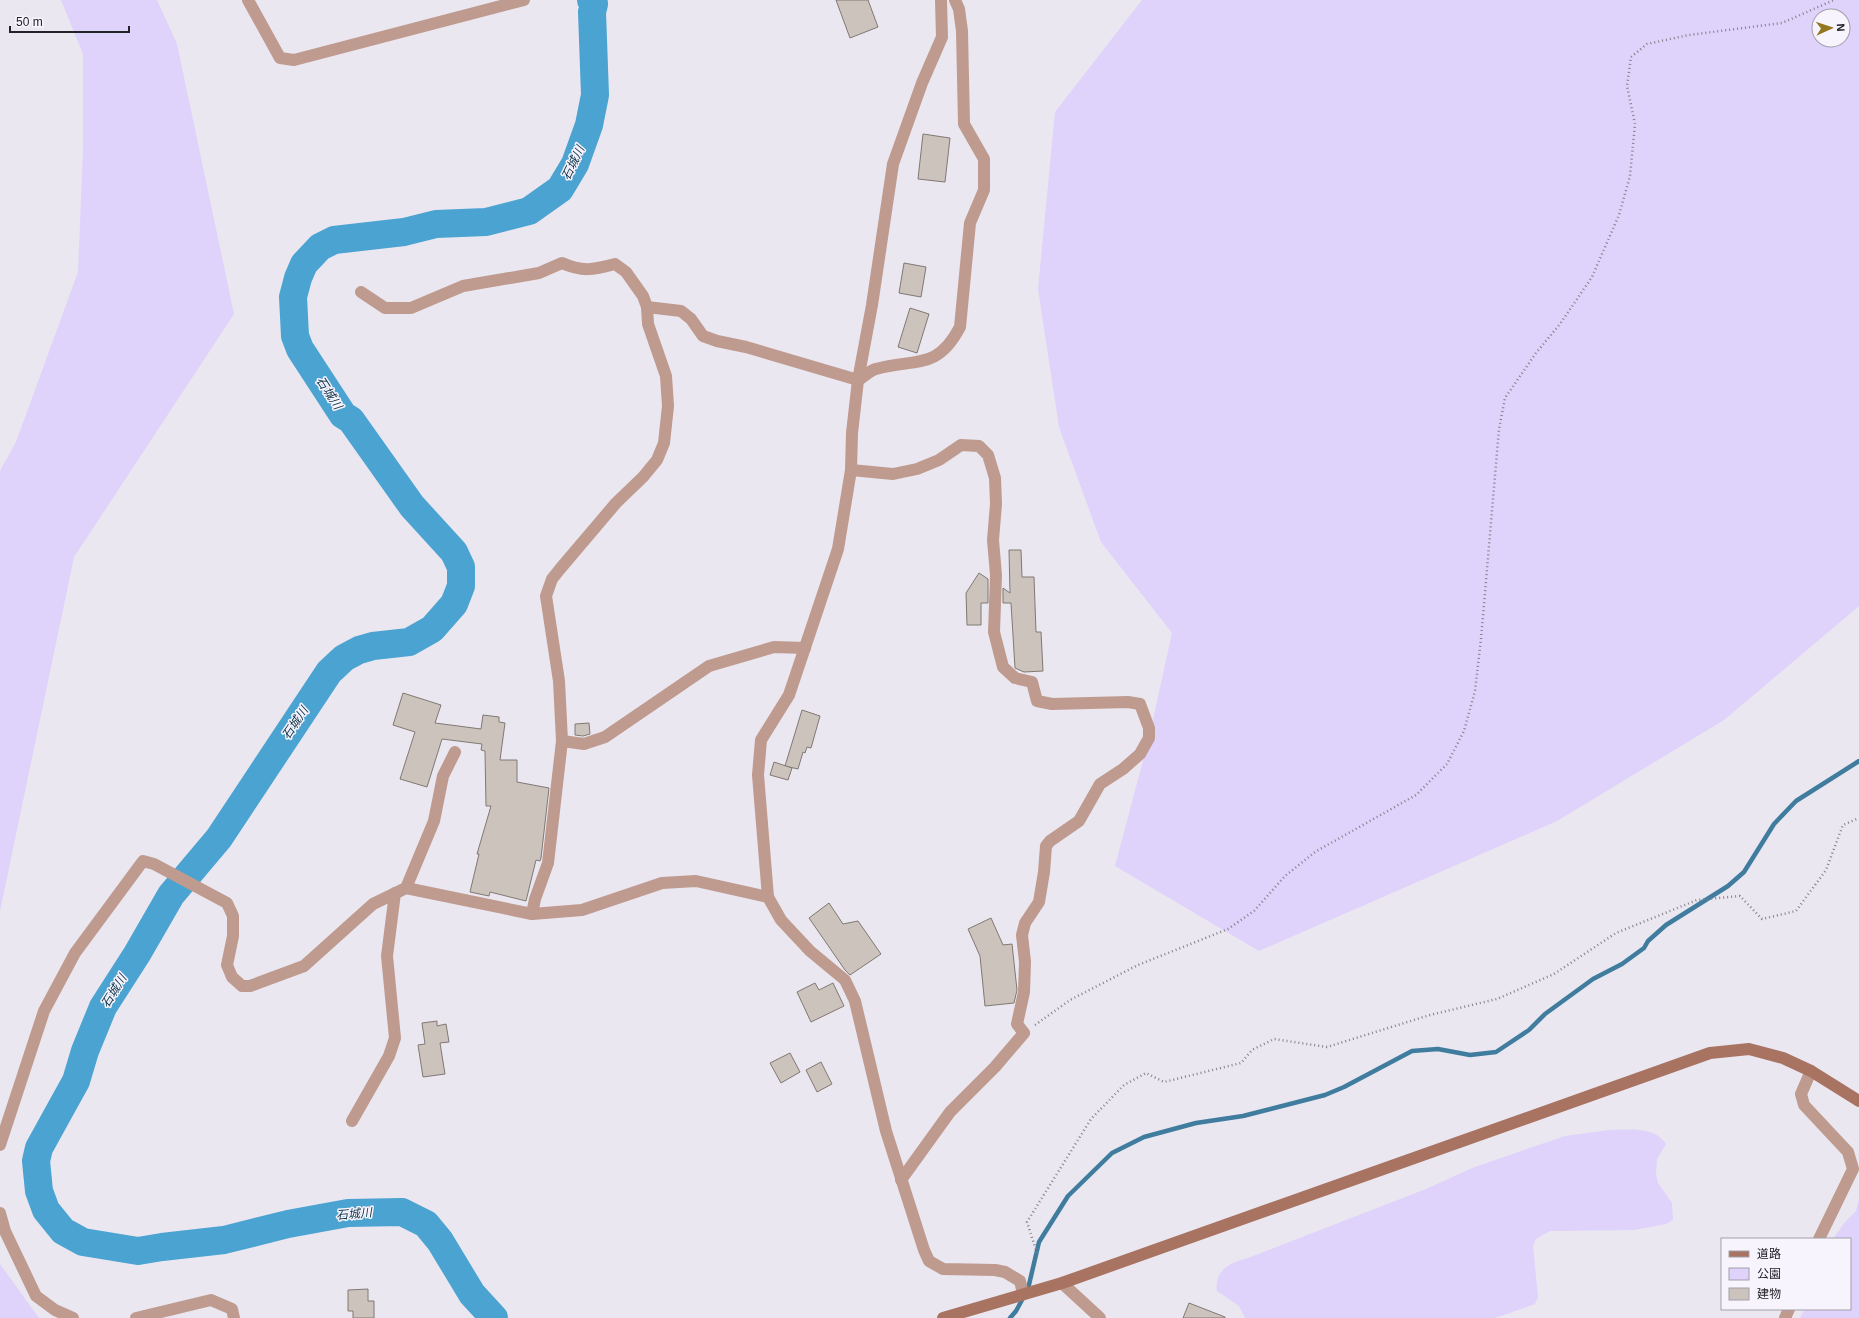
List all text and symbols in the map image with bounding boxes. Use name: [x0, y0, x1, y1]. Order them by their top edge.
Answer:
scale bar: [10, 8, 129, 34]
north arrow: [1811, 8, 1851, 48]
text: 50 m: [16, 15, 43, 29]
text: N: [1835, 23, 1847, 32]
water label: 石城川: [559, 142, 588, 182]
water label: 石城川: [313, 374, 346, 414]
water label: 石城川: [279, 703, 312, 742]
water label: 石城川: [99, 970, 131, 1010]
water label: 石城川: [335, 1205, 375, 1223]
legend: [1721, 1238, 1851, 1310]
text: 道路: [1757, 1247, 1781, 1261]
text: 公園: [1757, 1267, 1781, 1281]
text: 建物: [1757, 1287, 1781, 1301]

